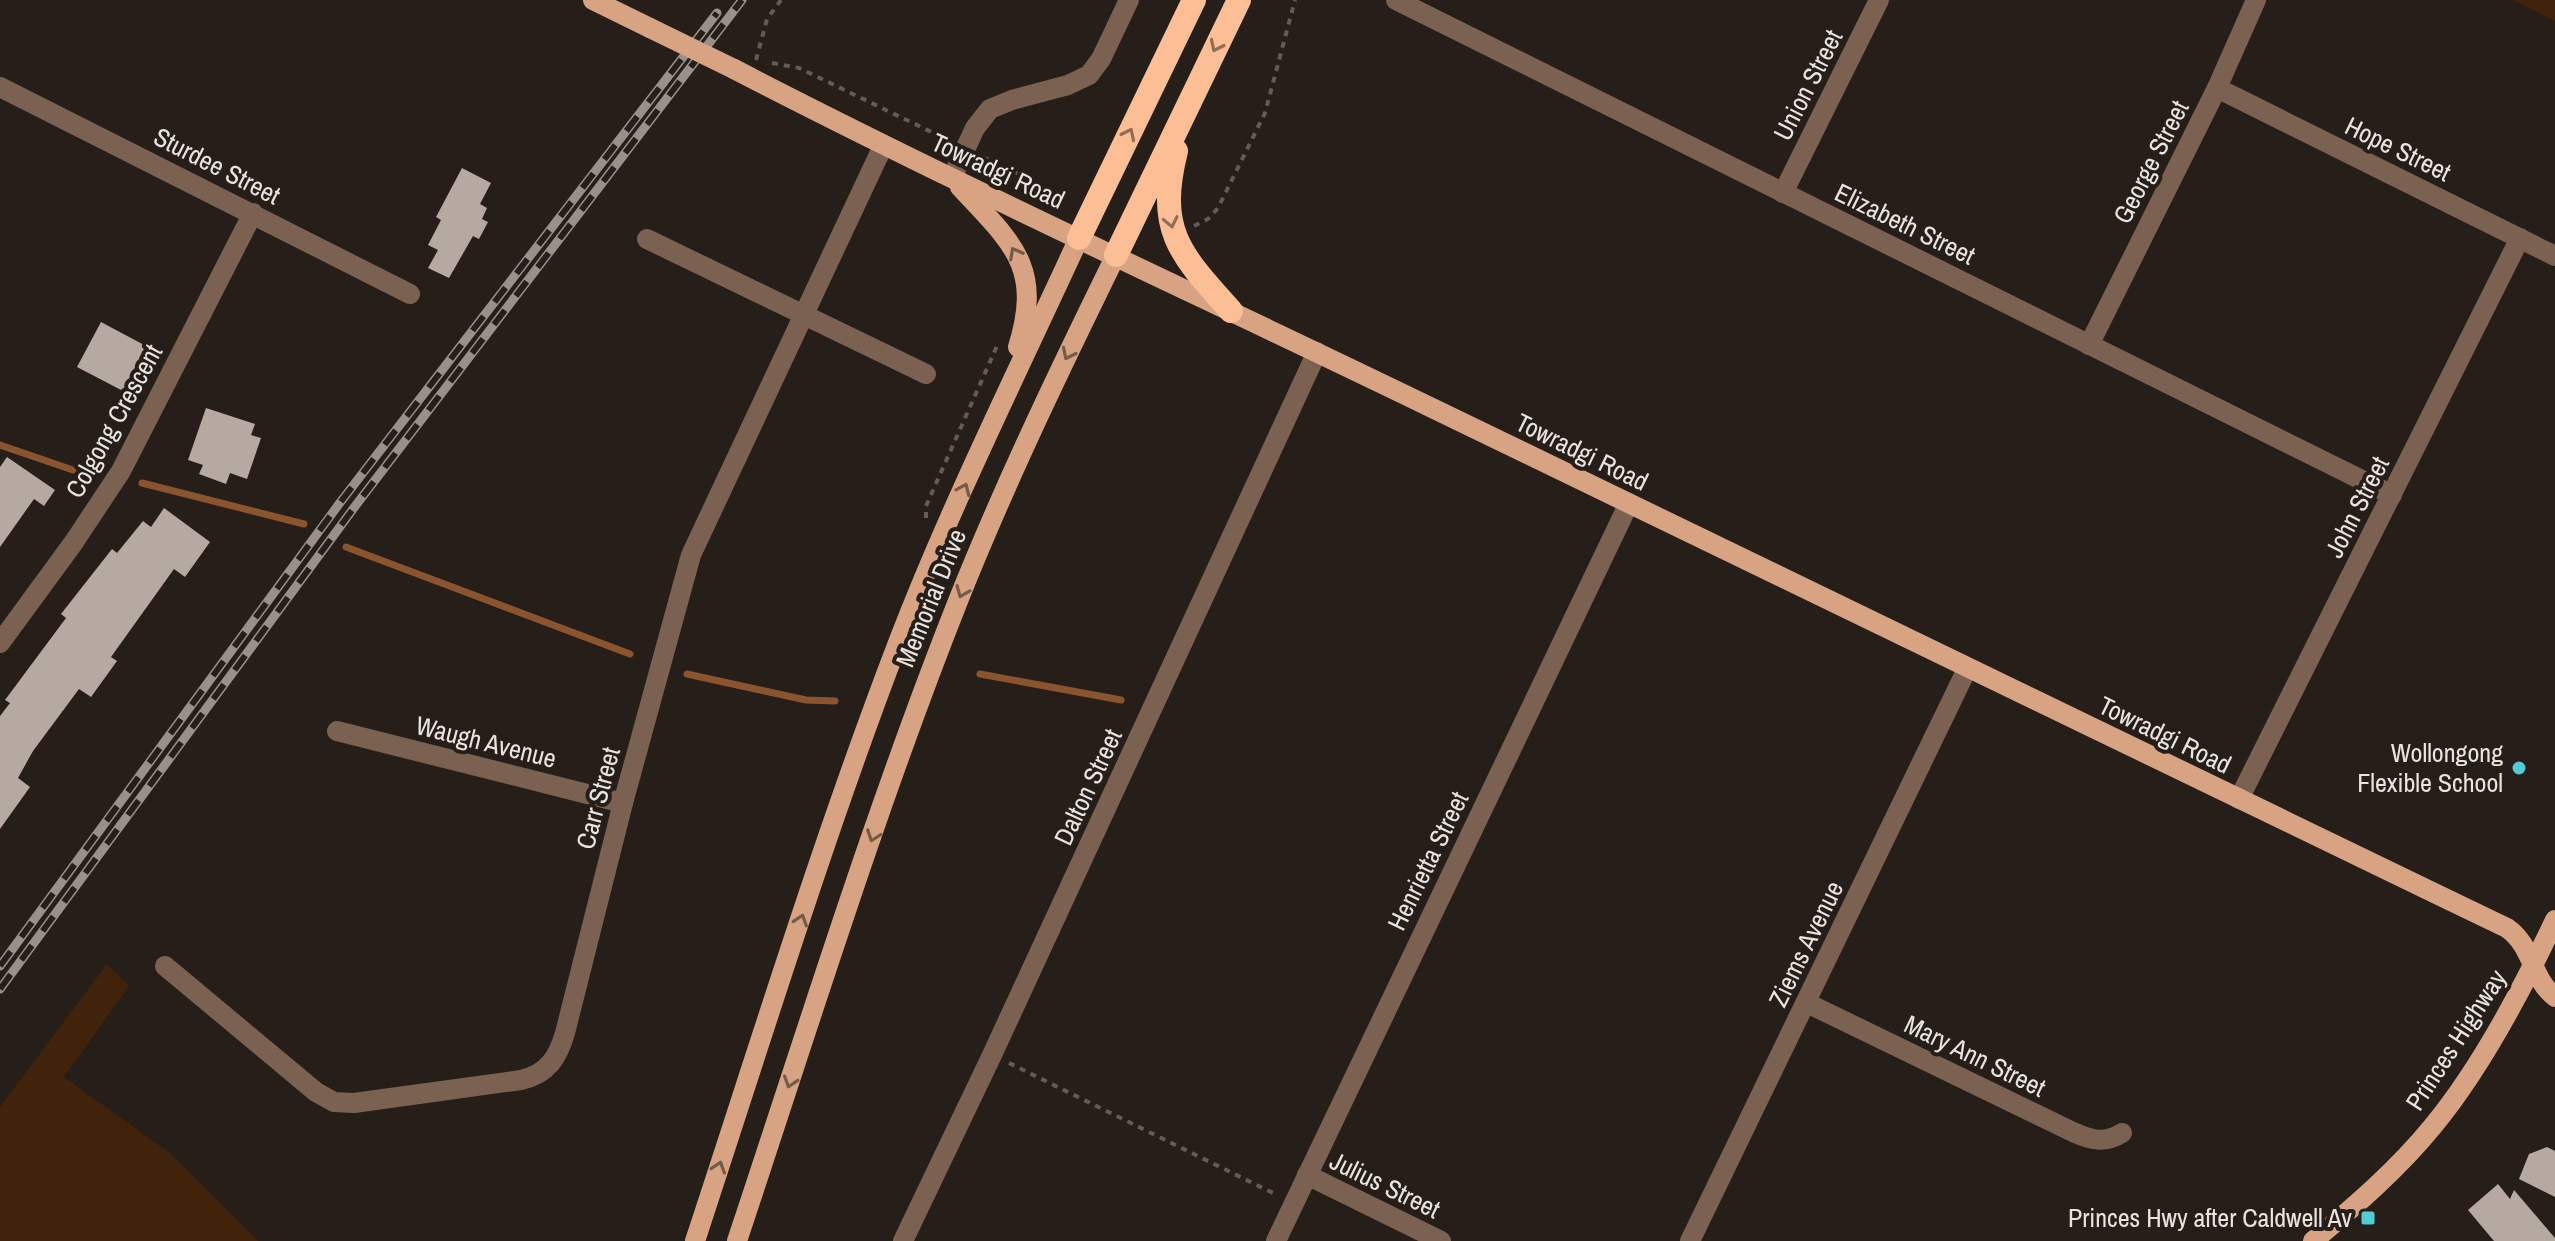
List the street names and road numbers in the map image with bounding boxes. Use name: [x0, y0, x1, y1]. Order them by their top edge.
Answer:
street label: Union Street: [1765, 23, 1850, 146]
street label: George Street: [2105, 94, 2197, 229]
street label: Hope Street: [2339, 108, 2457, 189]
street label: Sturdee Street: [148, 119, 286, 212]
street label: Towradgi Road: [926, 124, 1071, 217]
street label: Elizabeth Street: [1829, 175, 1981, 273]
street label: Colgong Crescent: [57, 338, 170, 504]
street label: Towradgi Road: [1510, 404, 1654, 499]
street label: John Street: [2316, 450, 2397, 563]
street label: Memorial Drive: [887, 524, 974, 672]
street label: Towradgi Road: [2093, 687, 2237, 782]
street label: Waugh Avenue: [412, 707, 560, 776]
street label: Dalton Street: [1045, 723, 1130, 851]
street label: Carr Street: [567, 743, 628, 853]
street label: Henrietta Street: [1379, 785, 1476, 936]
street label: Ziems Avenue: [1760, 875, 1851, 1013]
street label: Princes Highway: [2397, 962, 2514, 1117]
street label: Mary Ann Street: [1899, 1006, 2052, 1105]
street label: Julius Street: [1324, 1143, 1446, 1226]

